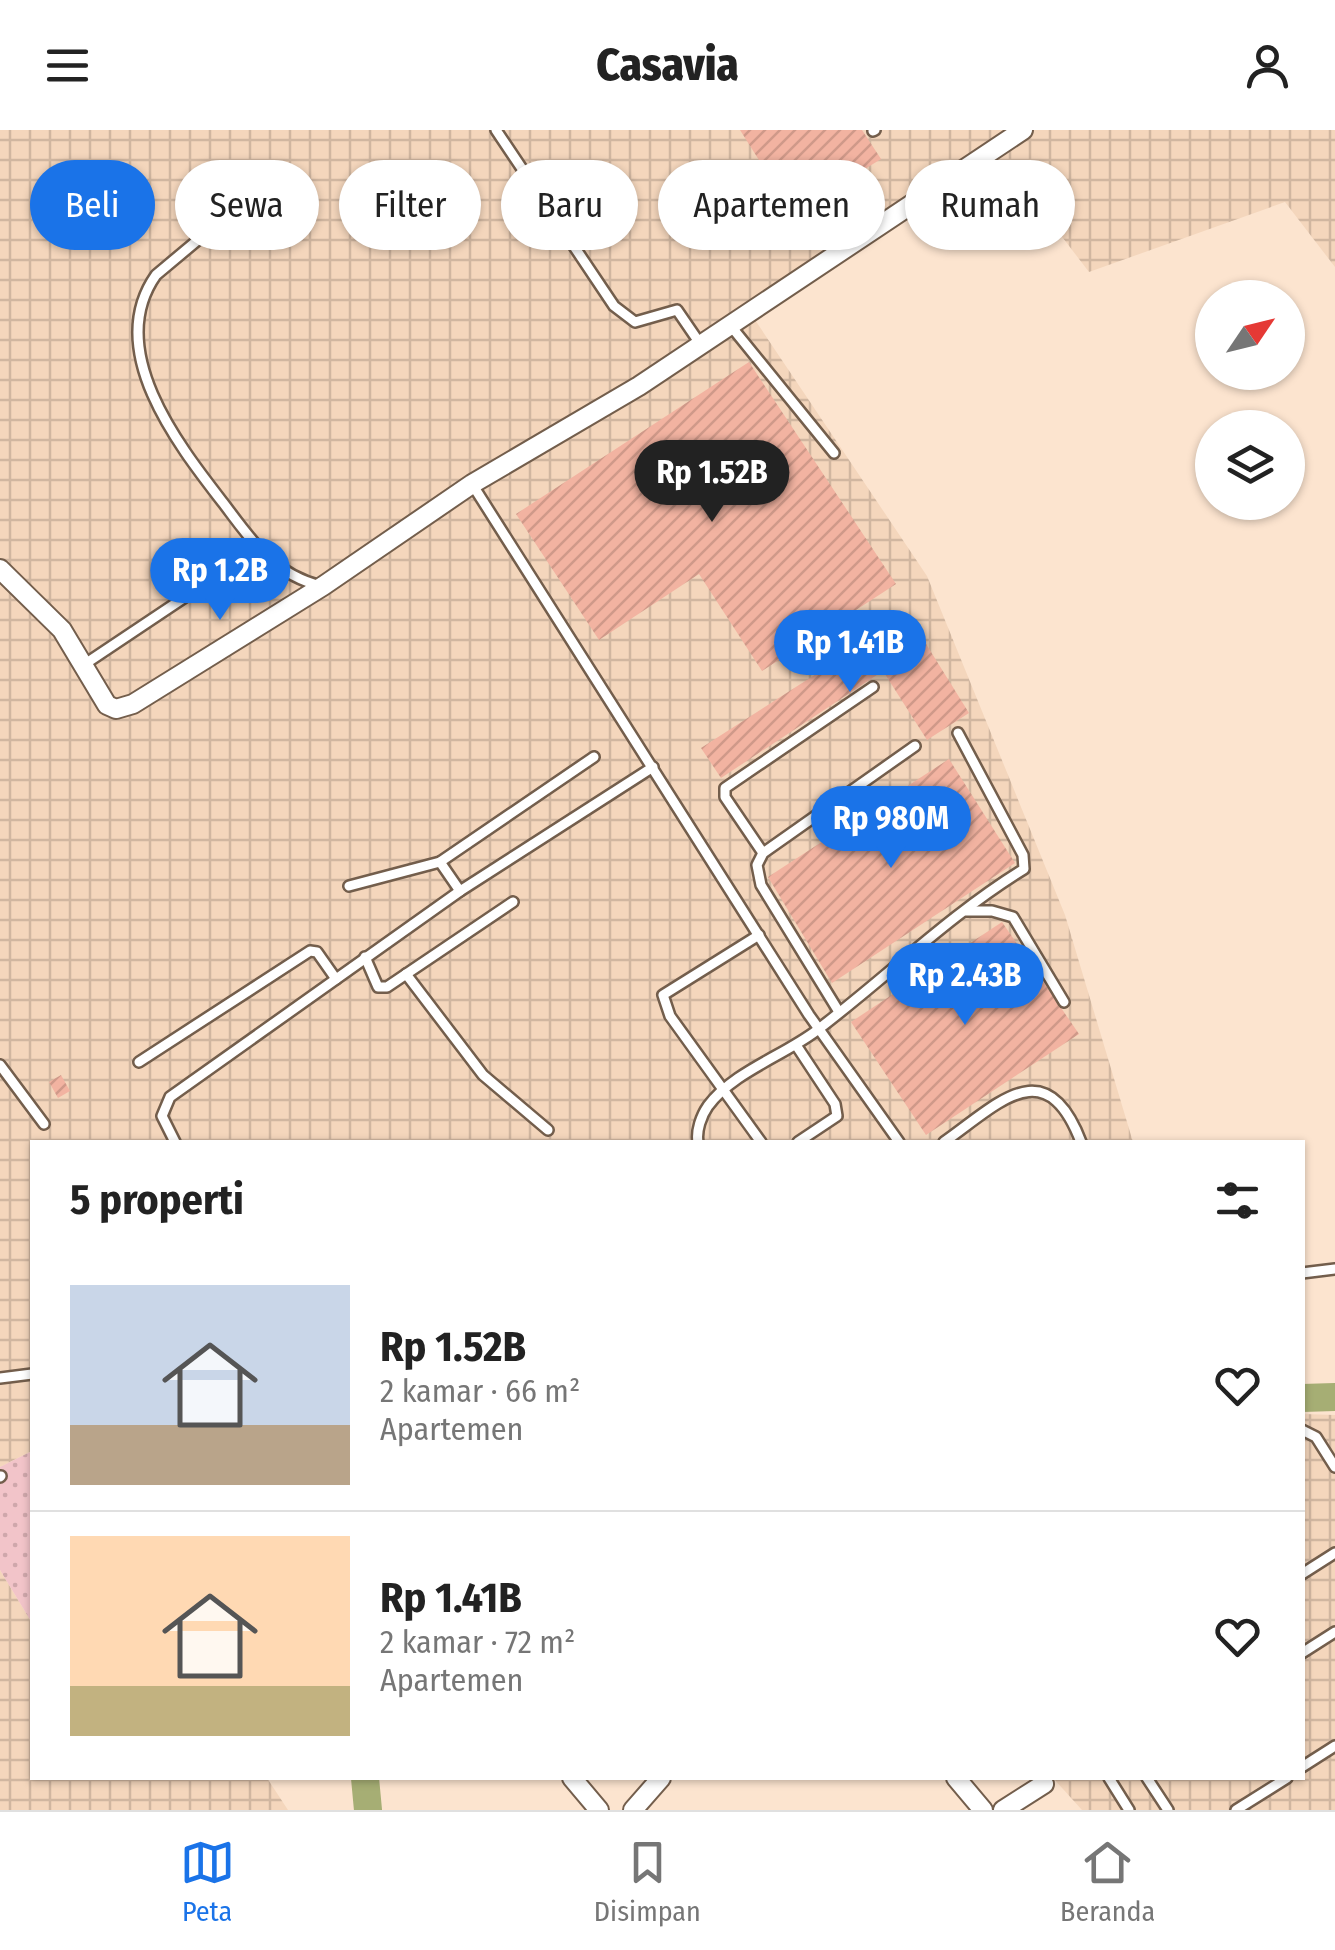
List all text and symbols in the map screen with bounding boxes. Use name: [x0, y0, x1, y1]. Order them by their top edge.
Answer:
icon: menu: [40, 38, 95, 93]
text: Casavia: [596, 38, 739, 92]
icon: person: [1240, 38, 1295, 93]
chip: Beli: [30, 160, 155, 250]
chip: Sewa: [175, 160, 319, 250]
chip: Filter: [339, 160, 481, 250]
chip: Baru: [501, 160, 638, 250]
chip: Apartemen: [658, 160, 885, 250]
chip: Rumah: [905, 160, 1075, 250]
north arrow: [1195, 280, 1305, 390]
map controls: [1195, 280, 1305, 520]
button: layers: [1195, 410, 1305, 520]
pin: Rp 1.52B: [609, 440, 815, 525]
text: Rp 1.52B: [656, 453, 768, 491]
pin: Rp 1.2B: [128, 538, 312, 623]
text: Rp 1.2B: [172, 551, 268, 589]
pin: Rp 1.41B: [747, 610, 953, 695]
text: Rp 1.41B: [796, 623, 904, 661]
pin: Rp 980M: [799, 786, 983, 871]
text: Rp 980M: [833, 799, 949, 837]
pin: Rp 2.43B: [862, 943, 1068, 1028]
text: Rp 2.43B: [909, 956, 1021, 994]
icon: filters: [1210, 1173, 1265, 1228]
text: 5 properti: [70, 1175, 244, 1225]
text: Rp 1.52B: [380, 1322, 526, 1372]
icon: home: [150, 1325, 270, 1445]
icon: heart: [1210, 1358, 1265, 1413]
text: 2 kamar · 66 m²: [380, 1372, 580, 1410]
text: Apartemen: [380, 1410, 524, 1448]
text: Rp 1.41B: [380, 1573, 522, 1623]
icon: home: [150, 1576, 270, 1696]
icon: heart: [1210, 1609, 1265, 1664]
text: 2 kamar · 72 m²: [380, 1623, 575, 1661]
text: Apartemen: [380, 1661, 524, 1699]
tab: Peta: [180, 1835, 235, 1928]
tab: Disimpan: [594, 1835, 701, 1928]
tab: Beranda: [1060, 1835, 1155, 1928]

